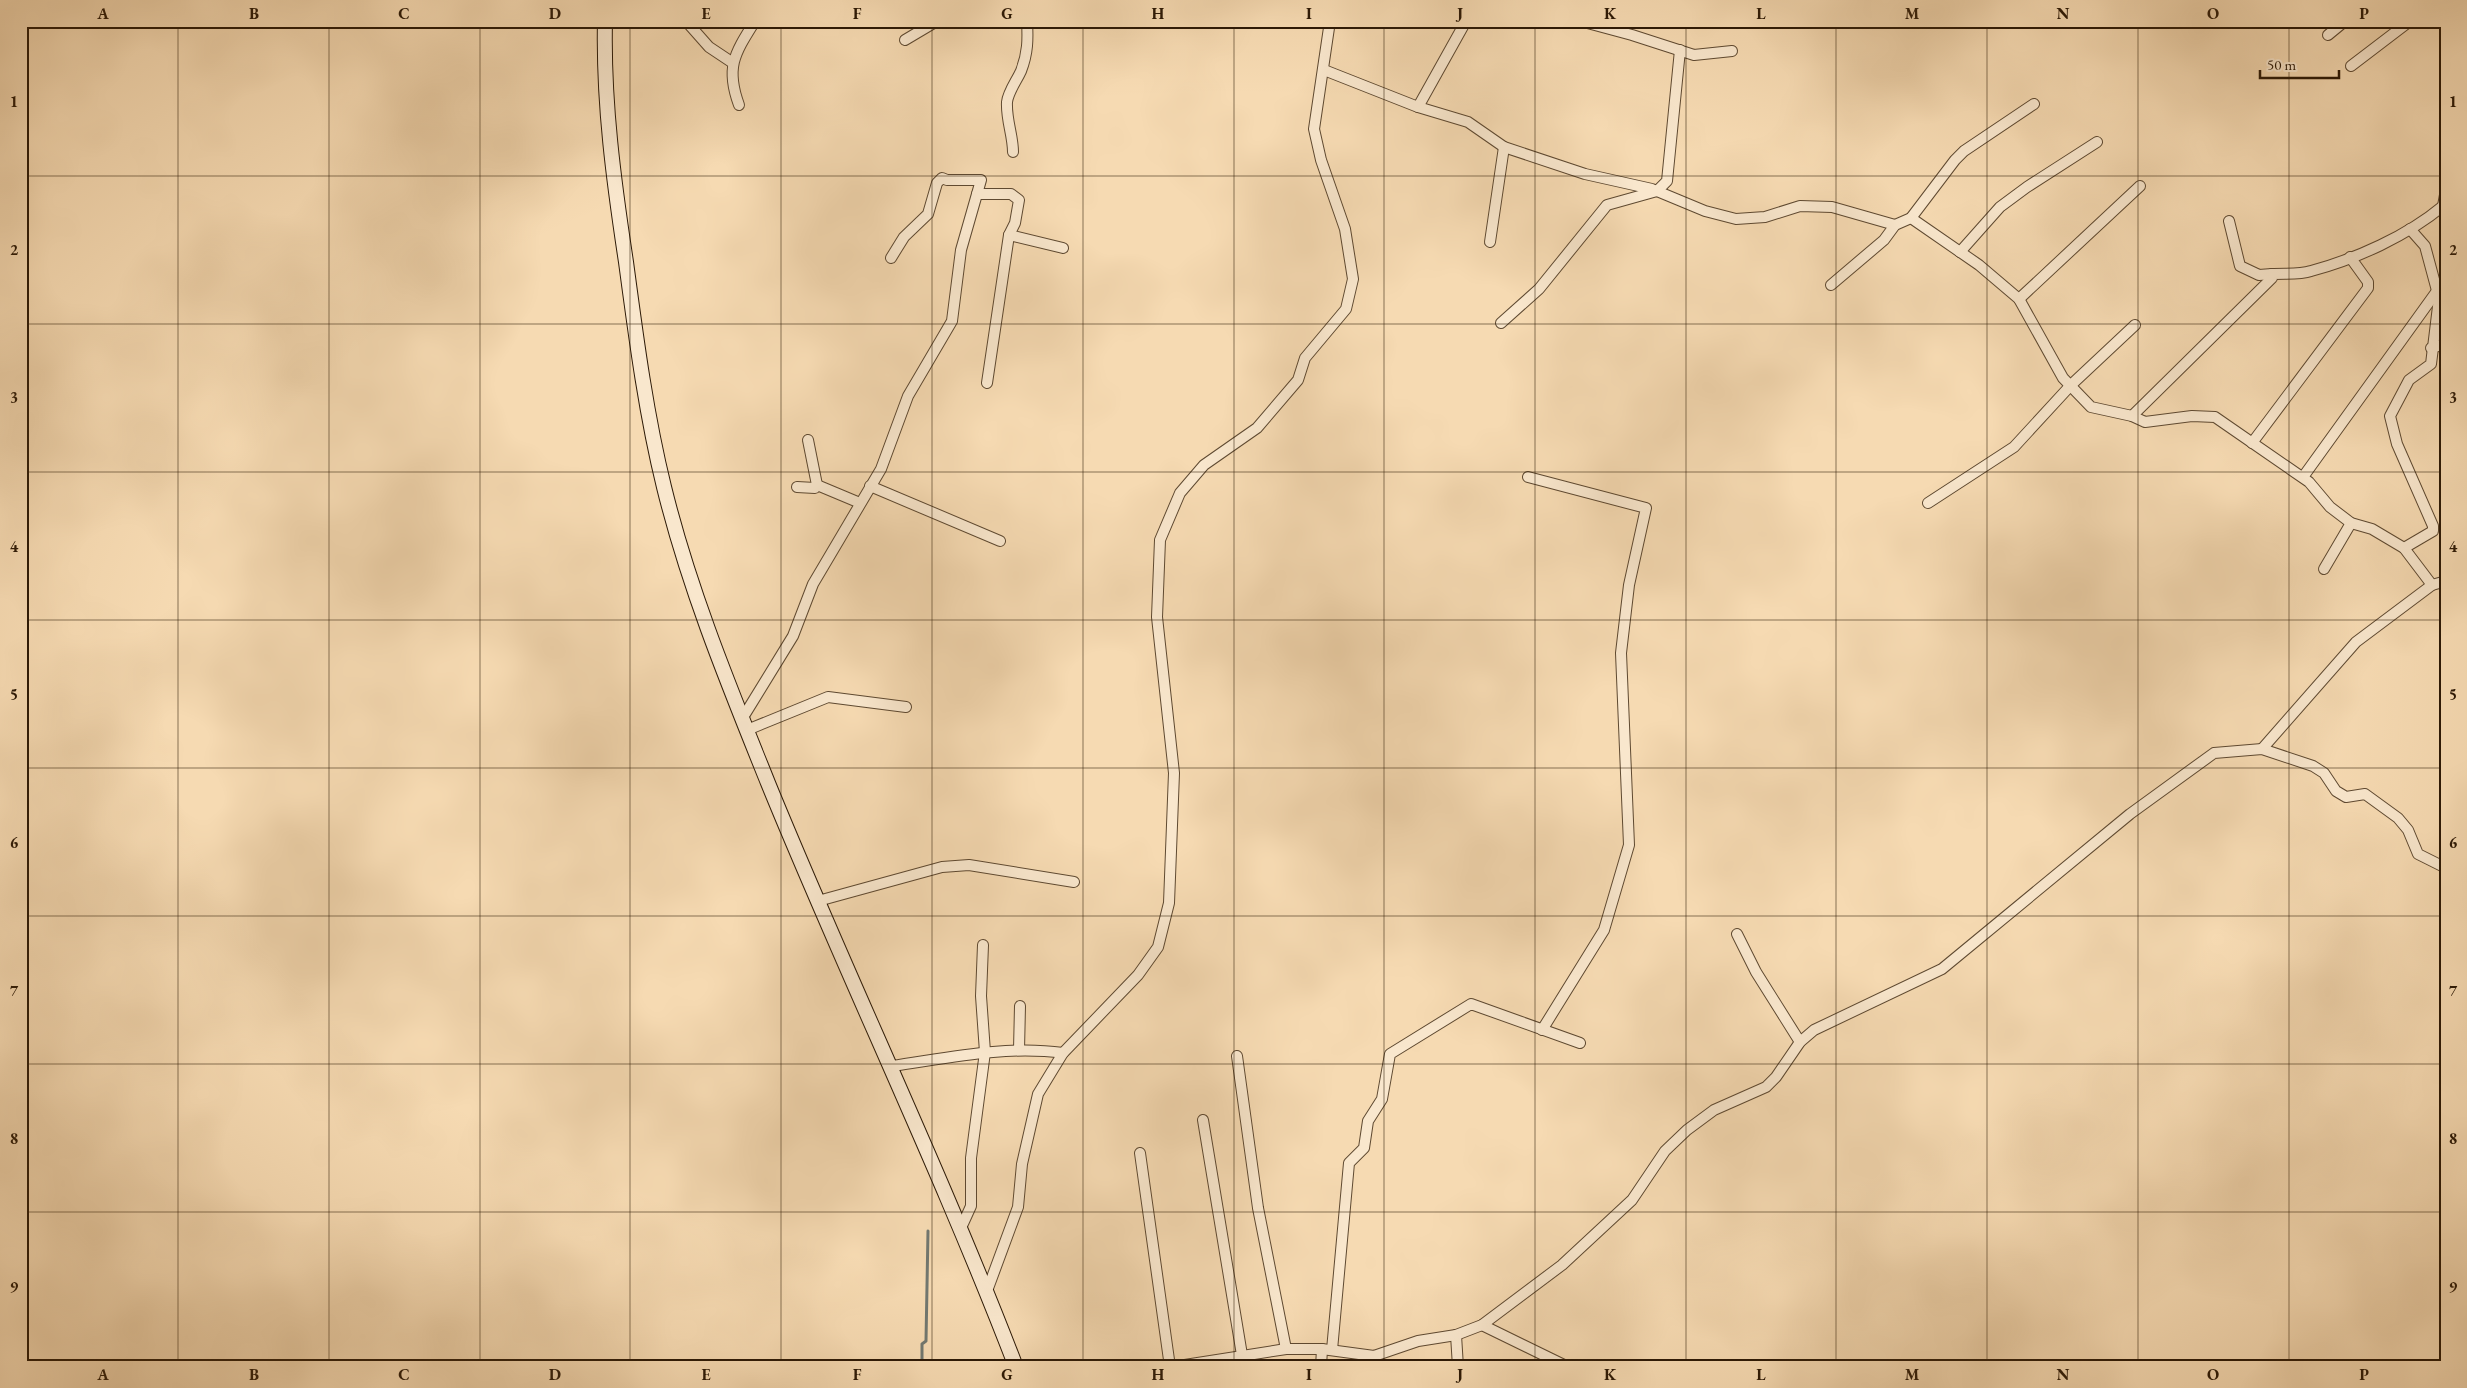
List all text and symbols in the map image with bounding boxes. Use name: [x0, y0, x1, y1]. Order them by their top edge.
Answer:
text: A: [96, 3, 109, 24]
text: B: [249, 3, 259, 24]
text: C: [398, 3, 410, 24]
text: D: [549, 3, 561, 24]
text: E: [701, 3, 711, 24]
text: F: [853, 3, 862, 24]
text: G: [1001, 3, 1013, 24]
text: H: [1152, 3, 1165, 24]
text: I: [1306, 3, 1312, 24]
text: J: [1455, 3, 1463, 24]
text: K: [1604, 3, 1617, 24]
text: L: [1756, 3, 1766, 24]
text: M: [1905, 3, 1920, 24]
text: N: [2057, 3, 2070, 24]
text: O: [2207, 3, 2219, 24]
text: P: [2359, 3, 2369, 24]
scale bar: [2260, 48, 2338, 80]
text: 50 m: [2267, 55, 2296, 74]
text: 1: [10, 91, 18, 112]
text: 1: [2449, 91, 2457, 112]
text: 2: [10, 239, 19, 260]
text: 2: [2449, 239, 2458, 260]
text: 3: [10, 387, 18, 408]
text: 3: [2449, 387, 2457, 408]
text: 4: [10, 536, 19, 557]
text: 4: [2449, 536, 2458, 557]
text: 5: [10, 684, 18, 705]
text: 5: [2449, 684, 2457, 705]
text: 6: [10, 832, 19, 853]
text: 6: [2449, 832, 2458, 853]
text: 7: [10, 980, 19, 1001]
text: 7: [2449, 980, 2458, 1001]
text: 8: [10, 1128, 18, 1149]
text: 8: [2449, 1128, 2457, 1149]
text: 9: [10, 1276, 19, 1297]
text: 9: [2449, 1276, 2458, 1297]
text: A: [96, 1364, 109, 1385]
text: B: [249, 1364, 259, 1385]
text: C: [398, 1364, 410, 1385]
text: D: [549, 1364, 561, 1385]
text: E: [701, 1364, 711, 1385]
text: F: [853, 1364, 862, 1385]
text: G: [1001, 1364, 1013, 1385]
text: H: [1152, 1364, 1165, 1385]
text: I: [1306, 1364, 1312, 1385]
text: J: [1455, 1364, 1463, 1385]
text: K: [1604, 1364, 1617, 1385]
text: L: [1756, 1364, 1766, 1385]
text: M: [1905, 1364, 1920, 1385]
text: N: [2057, 1364, 2070, 1385]
text: O: [2207, 1364, 2219, 1385]
text: P: [2359, 1364, 2369, 1385]

